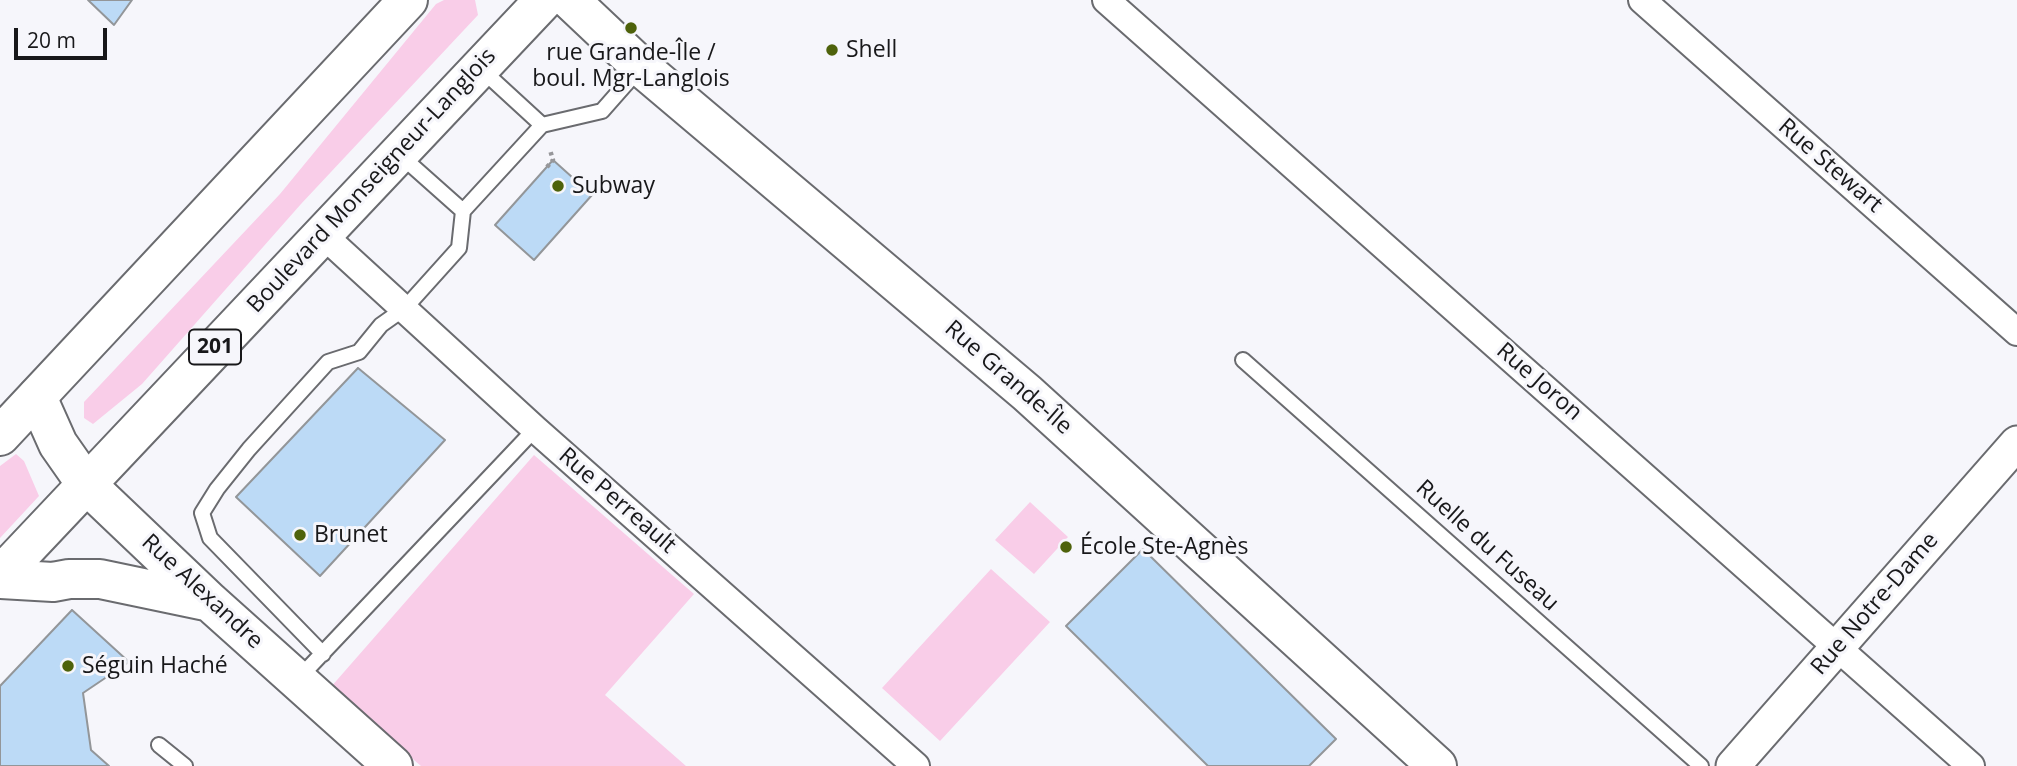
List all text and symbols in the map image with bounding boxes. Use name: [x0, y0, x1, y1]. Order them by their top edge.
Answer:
scale bar: [18, 14, 110, 58]
marker: rue Grande-Île / boul. Mgr-Langlois: [623, 20, 639, 36]
text: 20 m: [27, 26, 76, 54]
place label: Shell: [846, 36, 897, 64]
place label: rue Grande-Île / boul. Mgr-Langlois: [532, 39, 730, 93]
marker: Shell: [824, 42, 840, 58]
street label: Boulevard Monseigneur-Langlois: [242, 43, 502, 319]
street label: Rue Stewart: [1772, 113, 1888, 219]
place label: Subway: [572, 172, 655, 200]
marker: Subway: [550, 178, 566, 194]
street label: Rue Grande-Île: [939, 315, 1077, 441]
road number: 201: [189, 330, 241, 364]
street label: Rue Joron: [1490, 337, 1588, 427]
street label: Rue Perreault: [553, 443, 681, 559]
street label: Ruelle du Fuseau: [1410, 475, 1564, 617]
place label: Brunet: [314, 521, 388, 549]
marker: Brunet: [292, 527, 308, 543]
street label: Rue Notre-Dame: [1806, 527, 1944, 681]
street label: Rue Alexandre: [136, 529, 268, 655]
place label: École Ste-Agnès: [1080, 533, 1248, 561]
marker: École Ste-Agnès: [1058, 539, 1074, 555]
place label: Séguin Haché: [82, 652, 228, 680]
marker: Séguin Haché: [60, 658, 76, 674]

